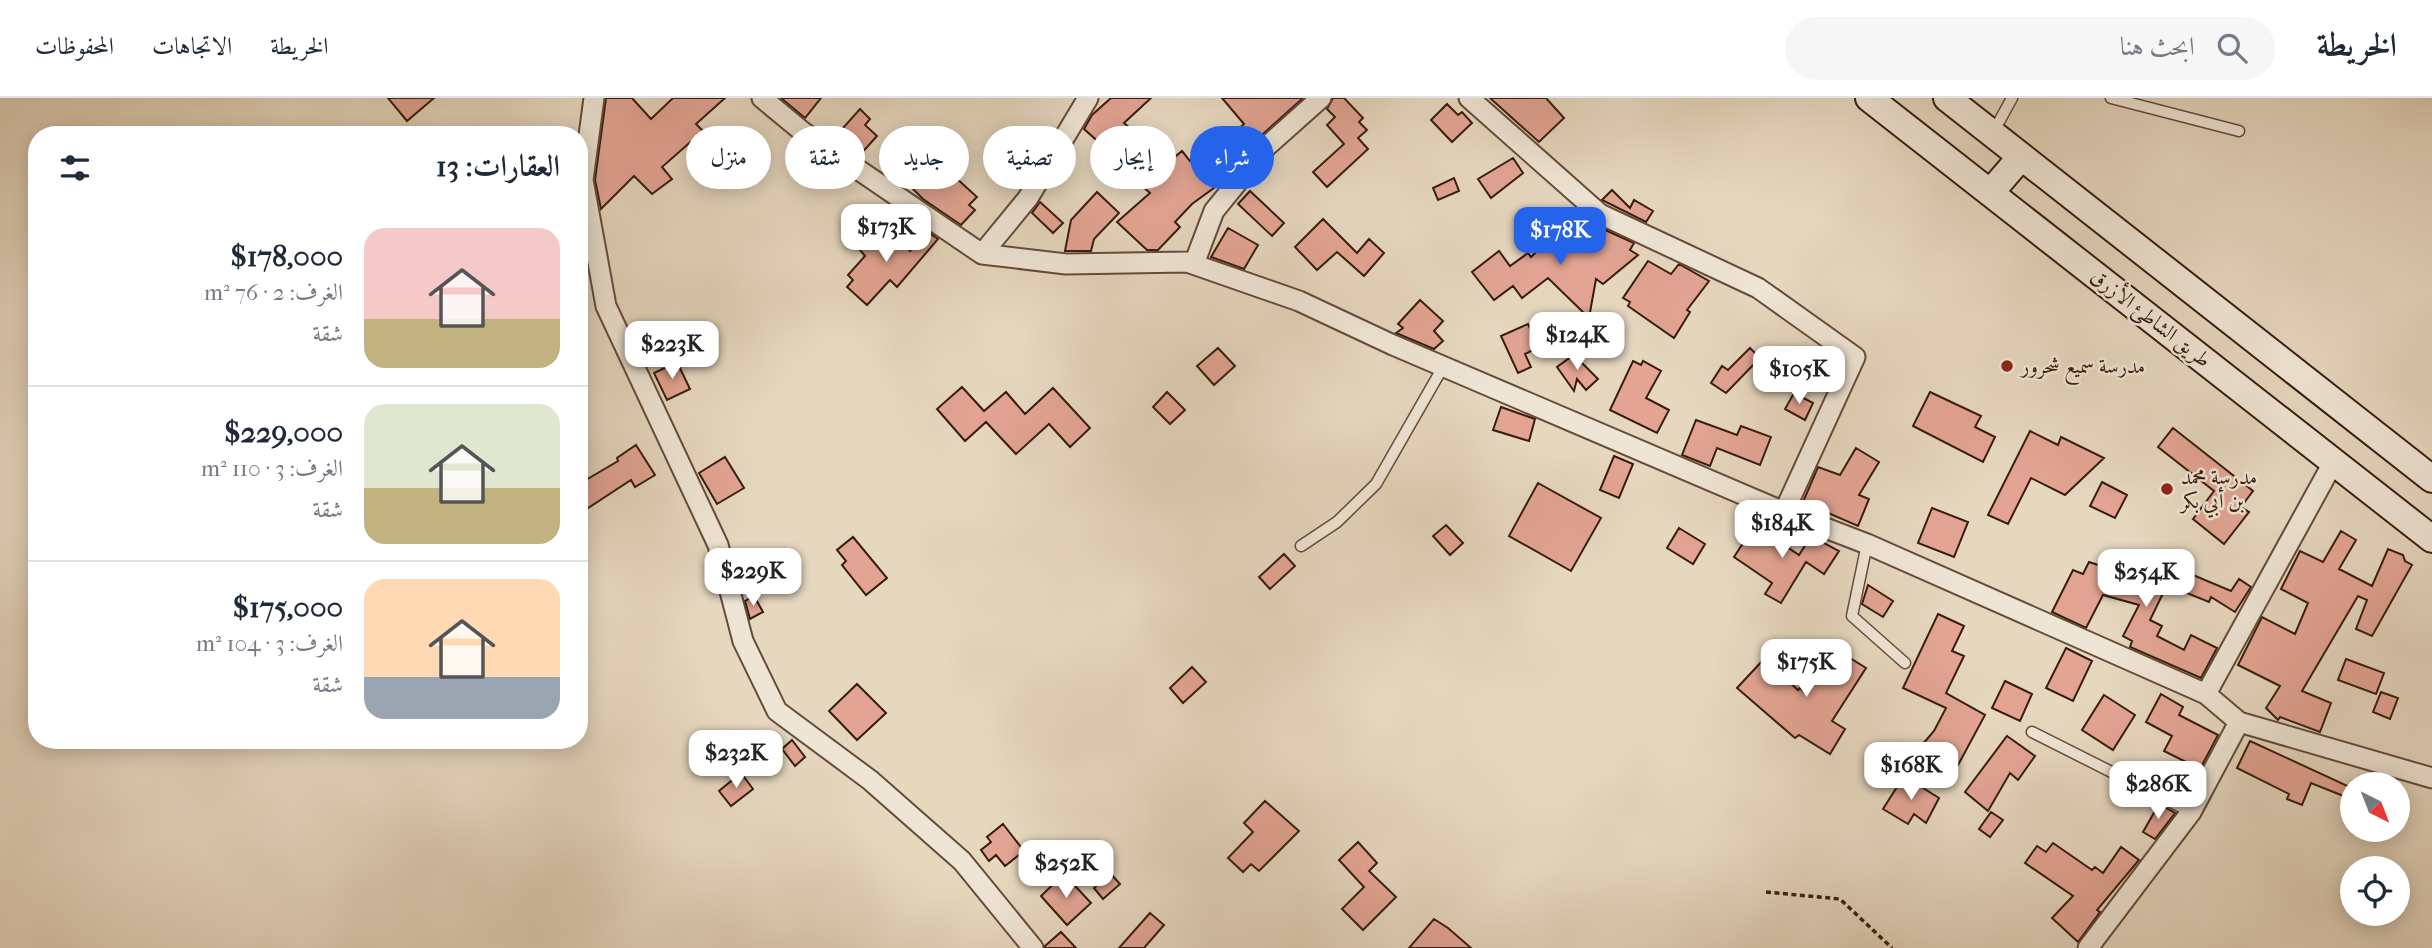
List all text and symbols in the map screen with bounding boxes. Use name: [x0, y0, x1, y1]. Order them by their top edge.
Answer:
search box: [1785, 17, 2275, 80]
text: الخريطة: [2317, 26, 2397, 65]
icon: search: [2213, 29, 2251, 67]
text: ابحث هنا: [2120, 31, 2195, 62]
text: المحفوظات: [35, 32, 114, 60]
text: الاتجاهات: [152, 32, 232, 60]
text: الخريطة: [270, 32, 329, 60]
chip: منزل: [686, 126, 771, 189]
chip: شقة: [785, 126, 865, 189]
chip: جديد: [879, 126, 969, 189]
chip: تصفية: [983, 126, 1076, 189]
chip: إيجار: [1090, 126, 1176, 189]
chip: شراء: [1190, 126, 1274, 189]
icon: filters: [56, 149, 94, 187]
text: العقارات: 13: [436, 149, 560, 184]
pin: $173K: [837, 204, 935, 264]
pin: $178K: [1511, 208, 1609, 267]
text: $173K: [857, 213, 915, 240]
text: $178K: [1530, 216, 1590, 243]
text: $178,000: [230, 239, 343, 274]
icon: home: [420, 256, 504, 340]
street label: طريق الشاطئ الأزرق: [2085, 261, 2218, 374]
text: الغرف: 2 · 76 m²: [204, 279, 343, 306]
pin: $124K: [1528, 313, 1626, 372]
text: شقة: [313, 320, 343, 347]
text: $124K: [1546, 321, 1609, 348]
pin: $223K: [623, 322, 721, 381]
text: $223K: [641, 330, 703, 357]
pin: $105K: [1750, 346, 1848, 406]
place label: مدرسة سميع شحرور: [2019, 354, 2145, 385]
text: $105K: [1769, 355, 1829, 382]
marker: مدرسة سميع شحرور: [1999, 358, 2015, 374]
text: $229,000: [224, 415, 343, 450]
icon: home: [420, 432, 504, 516]
text: الغرف: 3 · 110 m²: [201, 455, 343, 482]
place label: مدرسة محمد بن أبي بكر: [2179, 465, 2257, 518]
marker: مدرسة محمد بن أبي بكر: [2159, 481, 2175, 497]
text: شقة: [313, 496, 343, 523]
pin: $184K: [1733, 500, 1831, 560]
text: $184K: [1751, 509, 1813, 536]
pin: $229K: [704, 548, 802, 608]
pin: $254K: [2097, 550, 2195, 609]
text: $229K: [720, 557, 786, 584]
text: $254K: [2114, 558, 2178, 585]
text: $175,000: [232, 590, 343, 625]
icon: home: [420, 607, 504, 691]
text: الغرف: 3 · 104 m²: [196, 630, 343, 657]
pin: $175K: [1757, 640, 1855, 699]
text: $175K: [1777, 648, 1835, 675]
text: شقة: [313, 671, 343, 698]
pin: $232K: [687, 730, 785, 790]
text: $232K: [705, 739, 767, 766]
pin: $168K: [1862, 742, 1960, 802]
text: $168K: [1880, 751, 1942, 778]
pin: $286K: [2109, 762, 2207, 821]
text: $286K: [2125, 770, 2191, 797]
north arrow: [2340, 772, 2410, 842]
map controls: [2340, 772, 2410, 926]
pin: $252K: [1017, 840, 1115, 900]
text: $252K: [1035, 849, 1097, 876]
button: locate: [2340, 856, 2410, 926]

